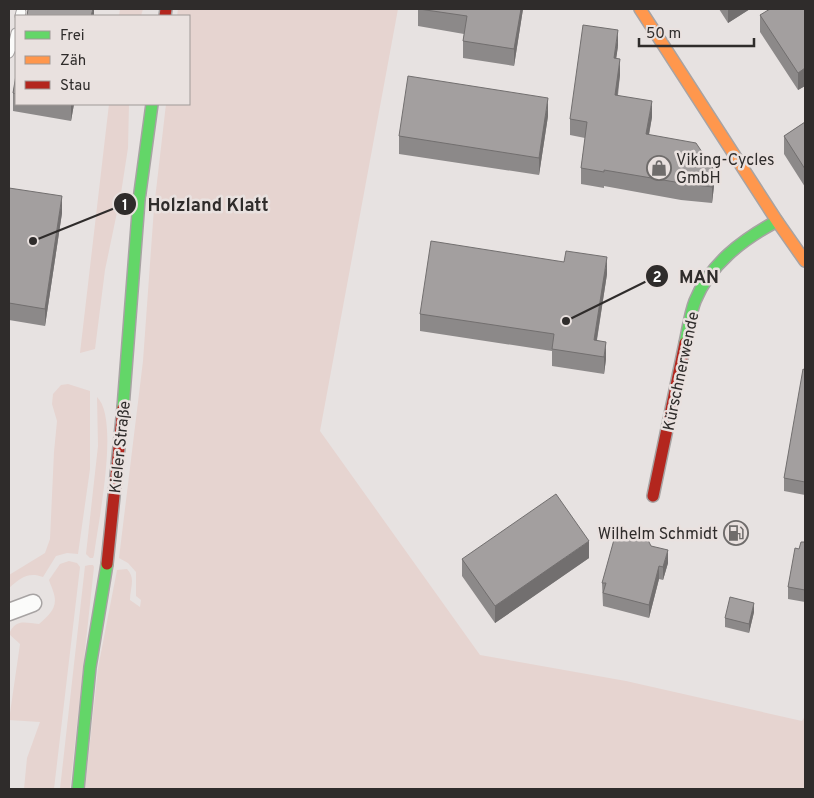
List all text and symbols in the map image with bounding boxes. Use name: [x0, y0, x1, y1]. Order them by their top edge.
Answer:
legend: [15, 15, 190, 105]
scale bar: [639, 15, 754, 47]
text: 50 m: [646, 25, 681, 44]
text: Frei: [60, 27, 85, 46]
text: Zäh: [60, 52, 86, 71]
text: Stau: [60, 77, 91, 96]
place label: Viking-Cycles GmbH: [676, 151, 774, 189]
shop icon: Viking-Cycles GmbH: [646, 155, 672, 181]
callout: Holzland Klatt: [113, 188, 279, 221]
text: Holzland Klatt: [147, 195, 269, 218]
text: 1: [122, 197, 128, 216]
callout: MAN: [644, 260, 729, 293]
text: MAN: [679, 267, 719, 290]
text: 2: [652, 269, 662, 288]
street label: Kürschnerwende: [660, 310, 704, 433]
street label: Kieler Straße: [106, 400, 136, 494]
fuel station icon: Wilhelm Schmidt: [723, 520, 749, 546]
place label: Wilhelm Schmidt: [598, 525, 718, 545]

